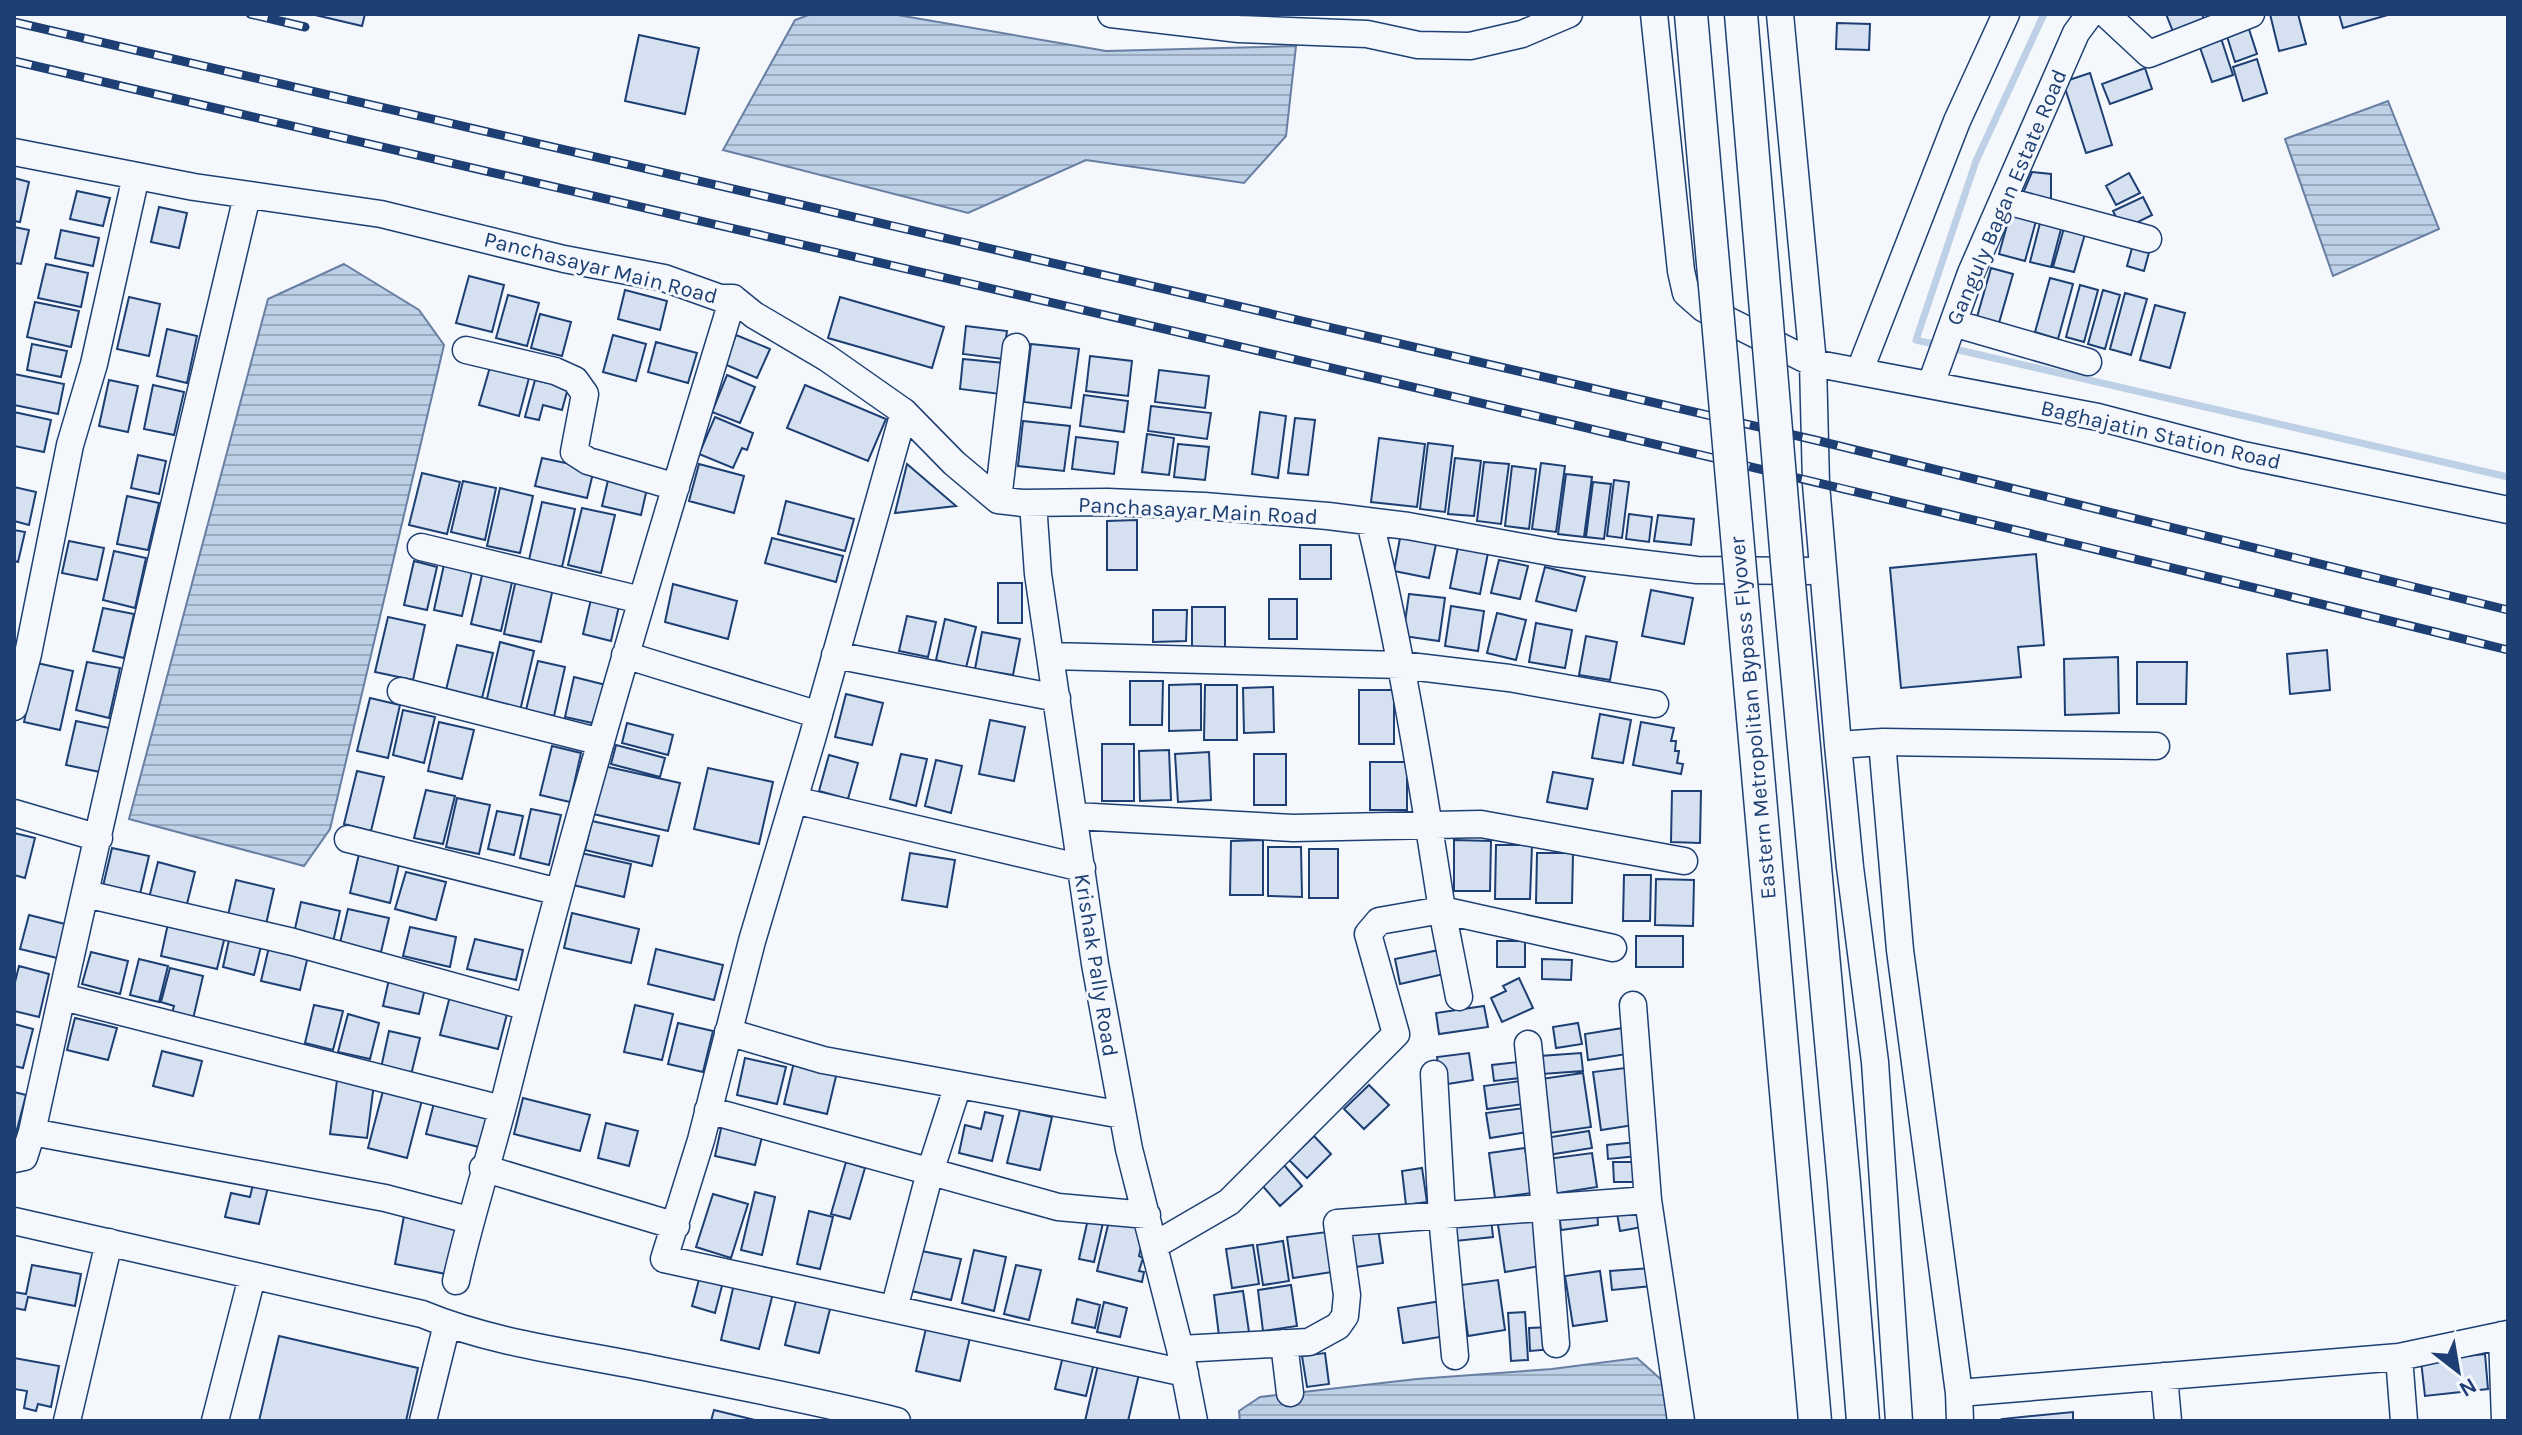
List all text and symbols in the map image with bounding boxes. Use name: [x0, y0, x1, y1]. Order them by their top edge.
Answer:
street label: Ganguly Bagan Estate Road: [1941, 66, 2073, 329]
street label: Panchasayar Main Road: [481, 226, 720, 310]
street label: Baghajatin Station Road: [2038, 395, 2283, 475]
street label: Panchasayar Main Road: [1077, 492, 1318, 530]
street label: Eastern Metropolitan Bypass Flyover: [1724, 535, 1782, 900]
street label: Krishak Pally Road: [1069, 872, 1123, 1059]
north arrow: [2418, 1331, 2498, 1411]
text: N: [2454, 1372, 2481, 1402]

